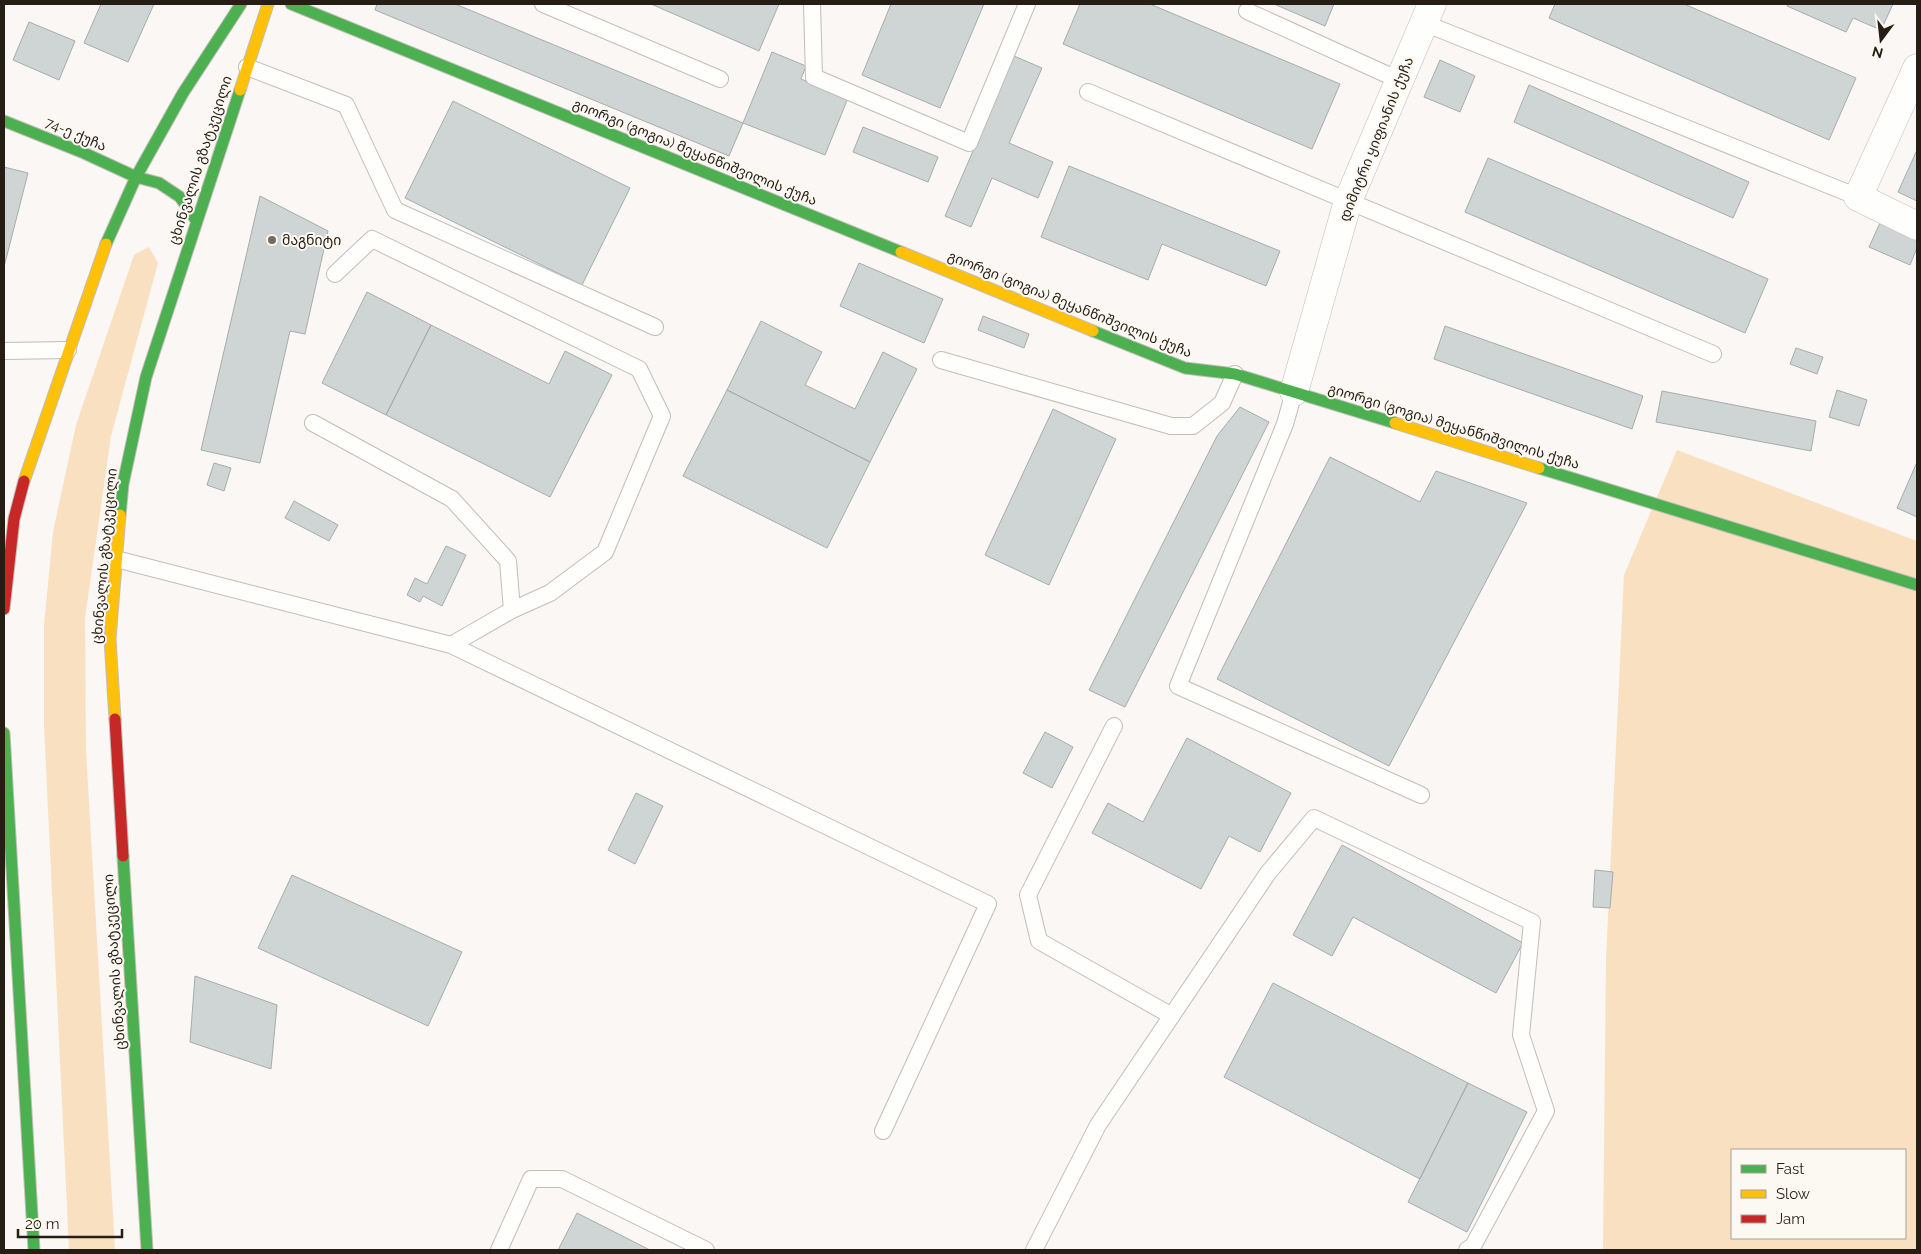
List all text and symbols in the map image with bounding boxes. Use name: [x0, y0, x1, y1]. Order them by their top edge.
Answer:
north arrow: [1856, 15, 1906, 65]
text: N: [1870, 43, 1885, 62]
street label: დიმიტრი ყიფიანის ქუჩა: [1336, 54, 1417, 224]
street label: ცხინვალის გზატკეცილი: [165, 74, 236, 247]
street label: გიორგი (გოგია) მეყანწიშვილის ქუჩა: [570, 96, 819, 209]
street label: 74-ე ქუჩა: [43, 114, 109, 155]
place label: მაგნიტი: [282, 232, 341, 249]
marker: მაგნიტი: [266, 234, 278, 246]
street label: გიორგი (გოგია) მეყანწიშვილის ქუჩა: [945, 248, 1194, 361]
street label: გიორგი (გოგია) მეყანწიშვილის ქუჩა: [1326, 380, 1582, 473]
street label: ცხინვალის გზატკეცილი: [88, 467, 121, 645]
street label: ცხინვალის გზატკეცილი: [100, 873, 129, 1051]
legend: [1731, 1149, 1906, 1239]
text: Fast: [1776, 1160, 1804, 1178]
text: Slow: [1776, 1185, 1810, 1203]
scale bar: [18, 1206, 121, 1238]
text: Jam: [1776, 1210, 1805, 1228]
text: 20 m: [25, 1215, 60, 1233]

